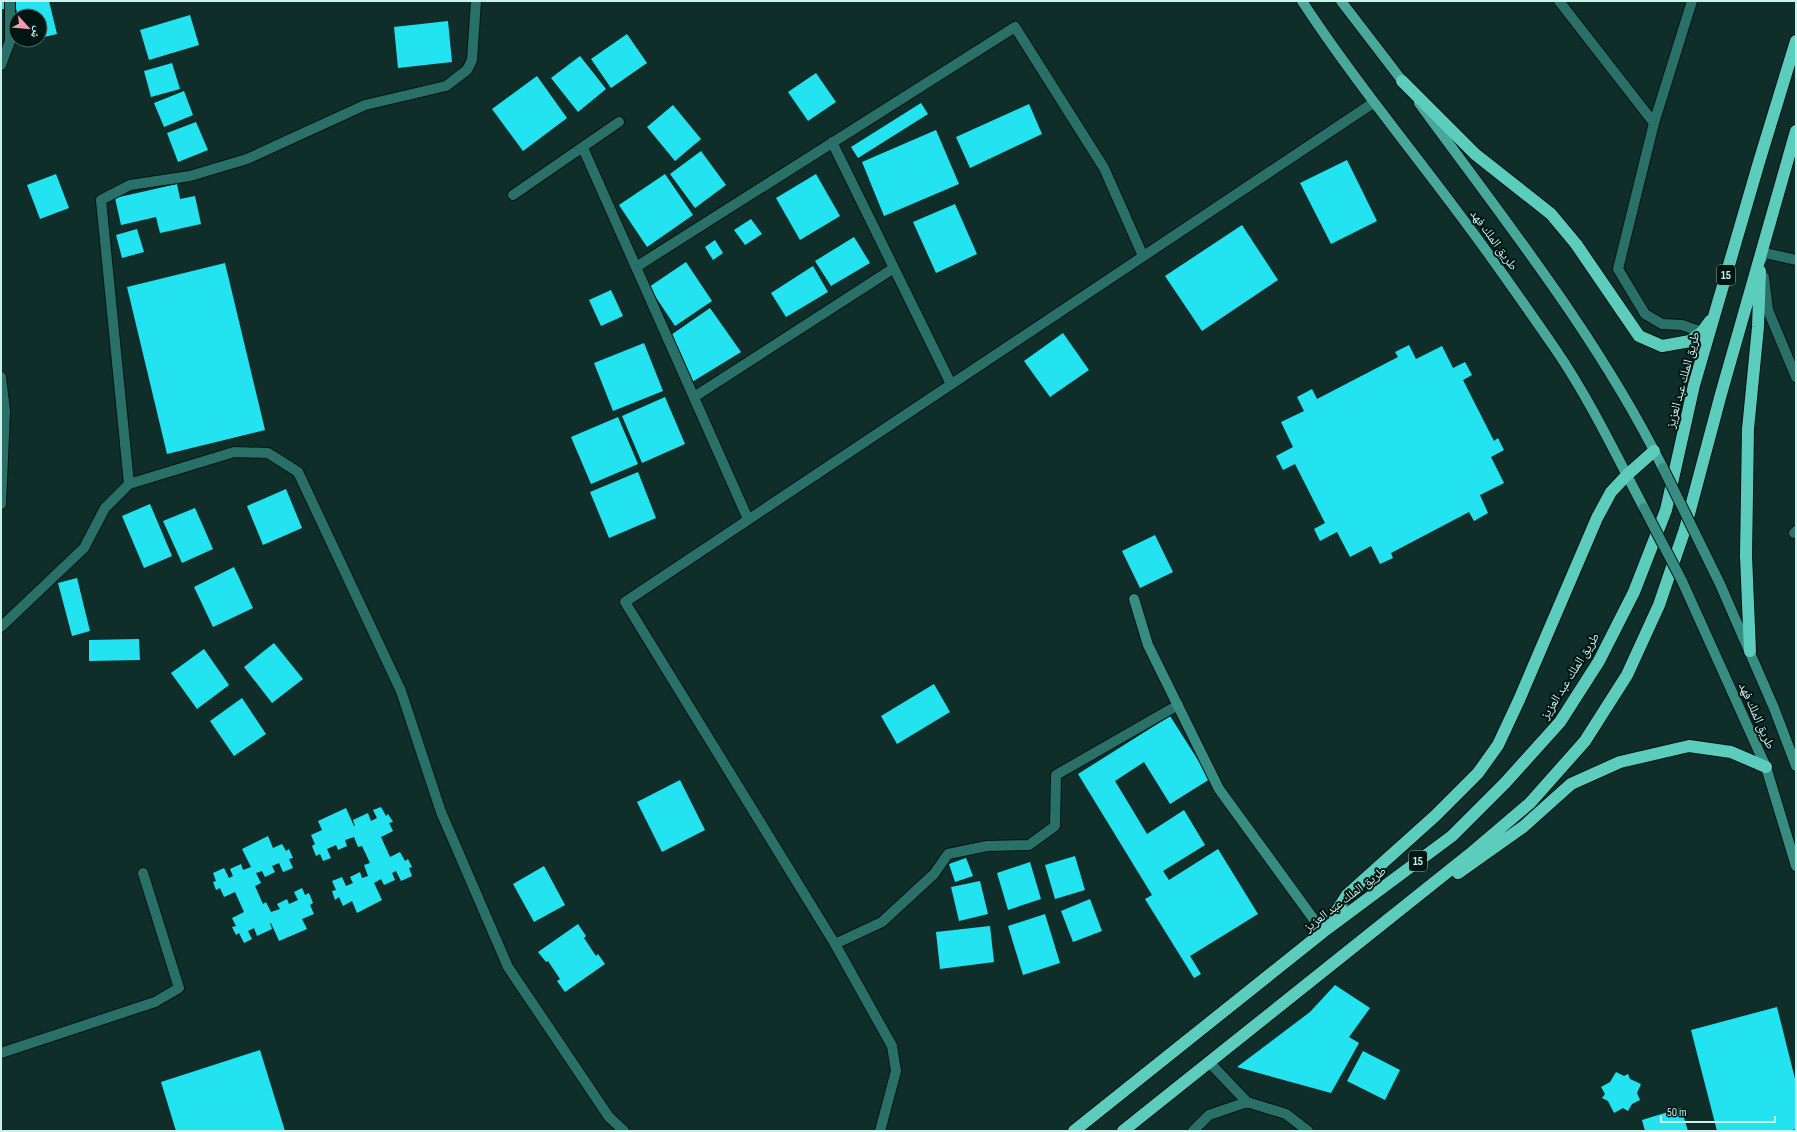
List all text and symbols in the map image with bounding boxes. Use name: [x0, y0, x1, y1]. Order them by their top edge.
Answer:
north arrow: [8, 8, 48, 48]
text: ش: [27, 24, 45, 41]
street label: طريق الملك فهد: [1467, 206, 1521, 274]
road number: 15: [1717, 265, 1735, 285]
street label: طريق الملك عبد العزيز: [1662, 330, 1704, 431]
street label: طريق الملك عبد العزيز: [1536, 630, 1603, 723]
street label: طريق الملك فهد: [1735, 680, 1779, 752]
road number: 15: [1409, 851, 1427, 871]
street label: طريق الملك عبد العزيز: [1300, 863, 1390, 936]
scale bar: [1661, 1098, 1775, 1124]
text: 50 m: [1667, 1105, 1687, 1120]

